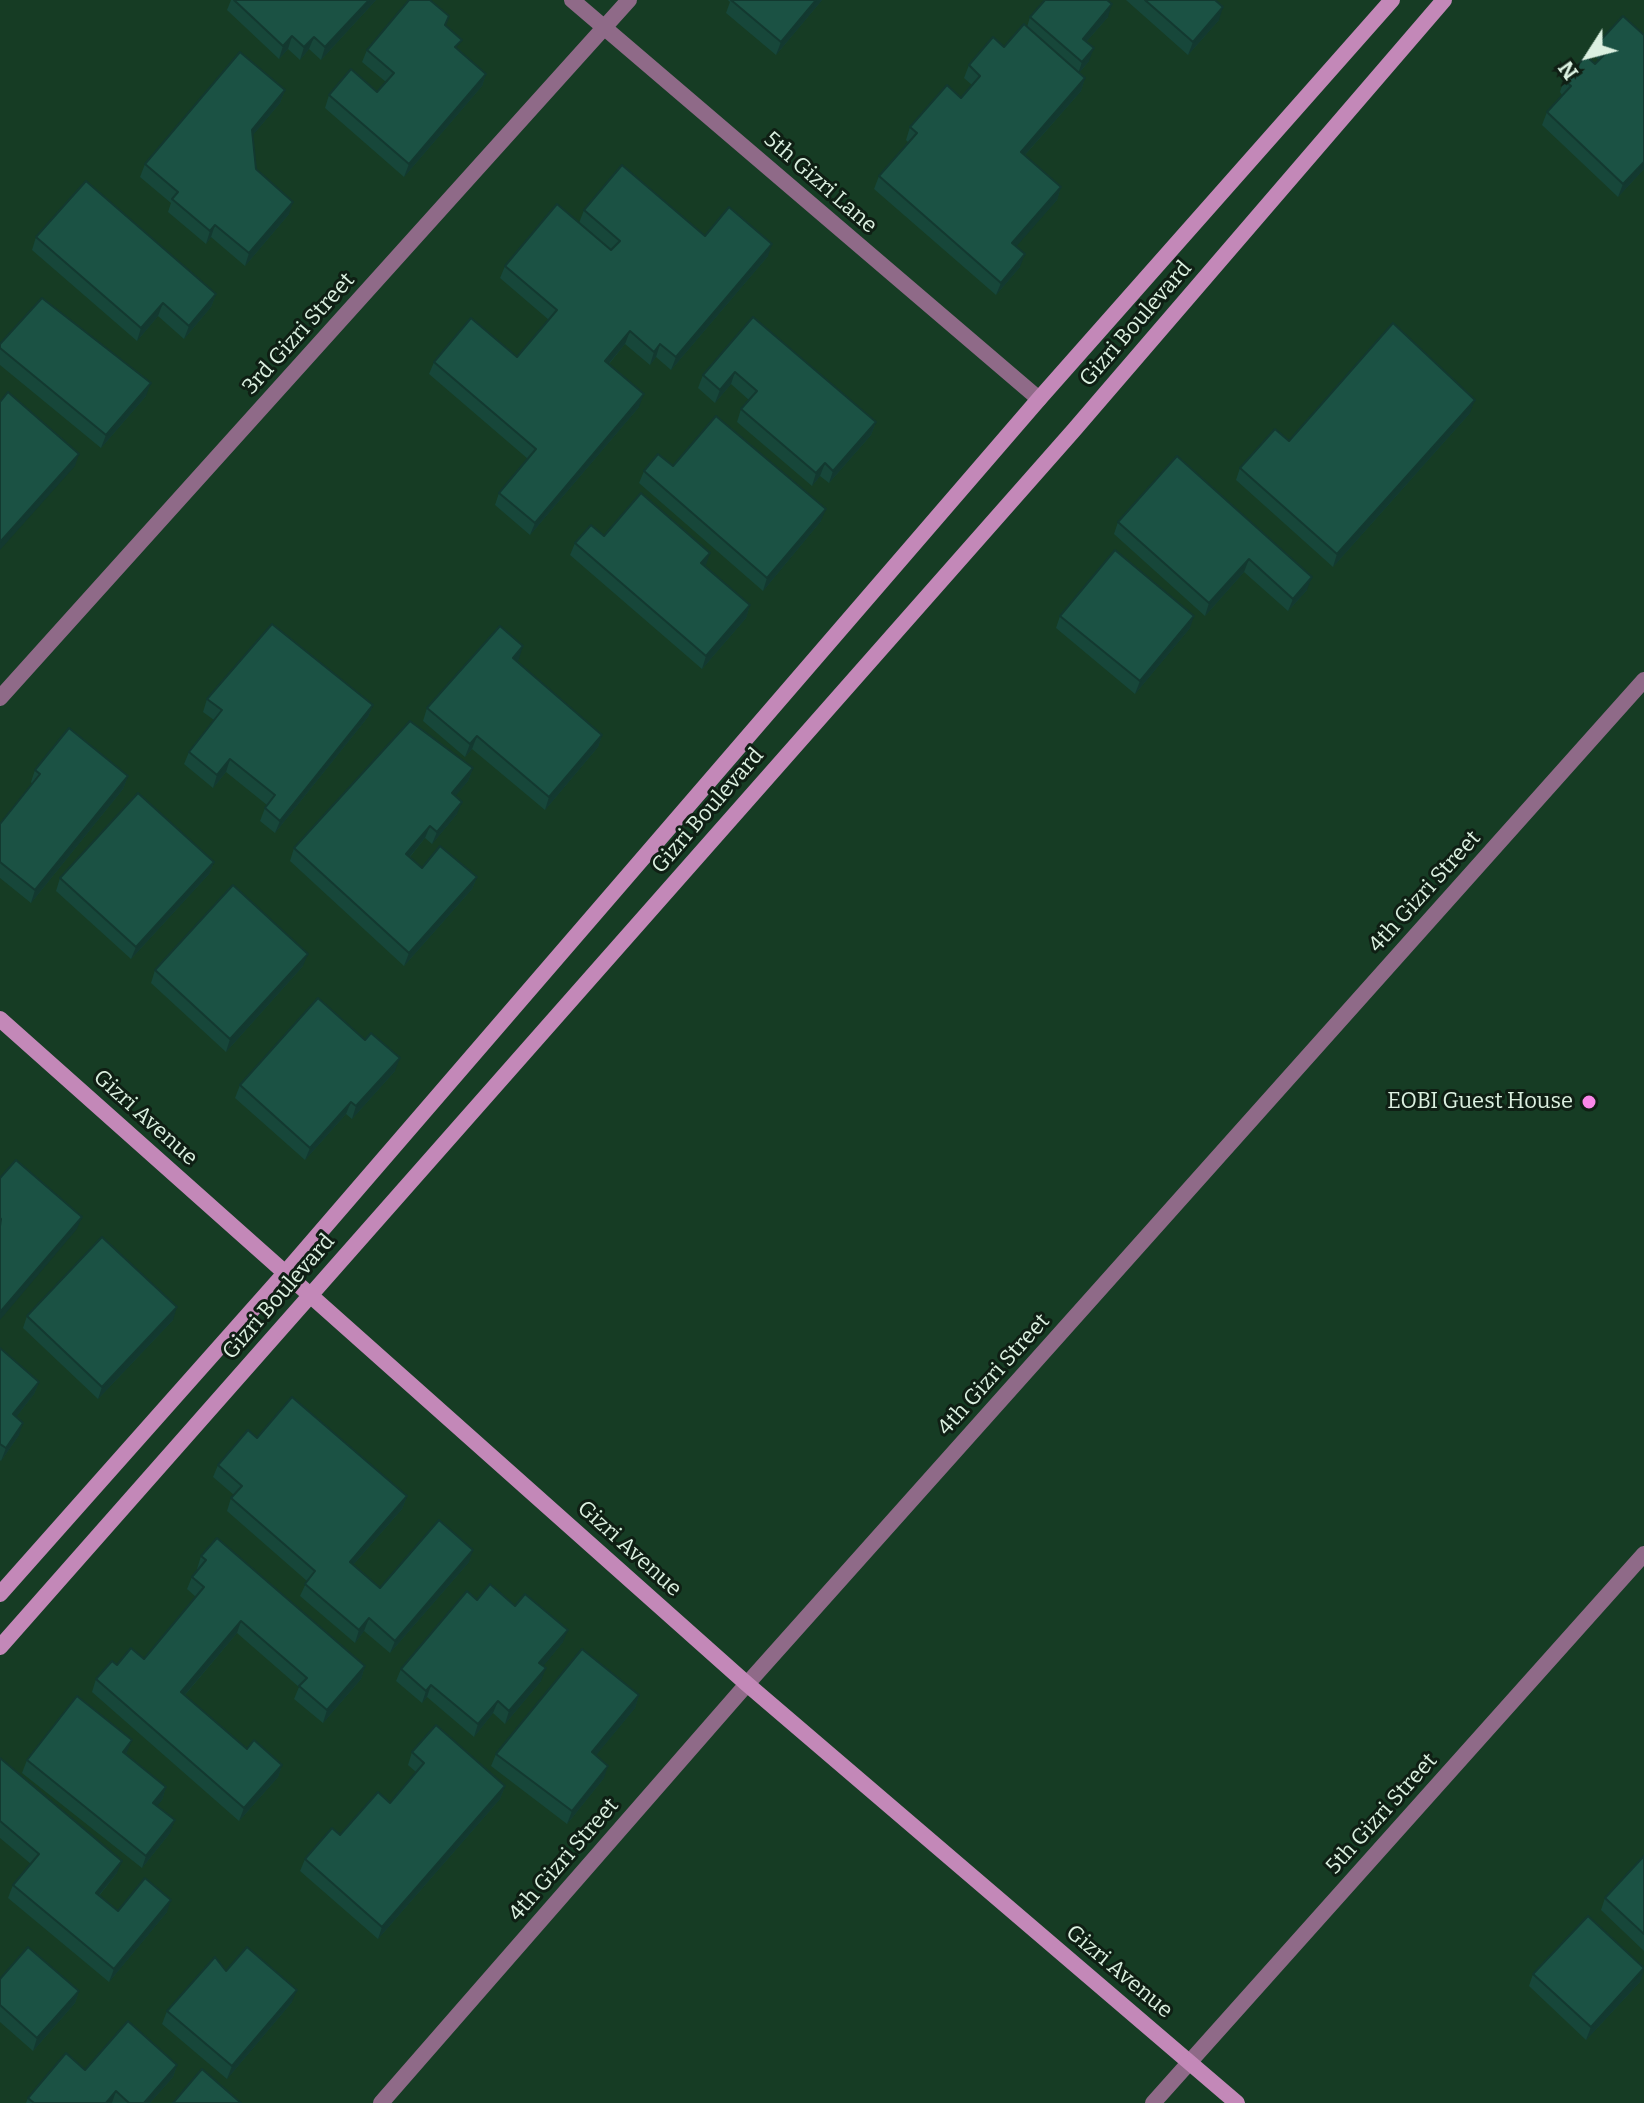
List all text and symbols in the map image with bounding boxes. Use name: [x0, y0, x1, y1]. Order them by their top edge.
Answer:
north arrow: [1548, 16, 1628, 96]
text: N: [1552, 56, 1584, 85]
street label: 5th Gizri Lane: [758, 127, 882, 239]
street label: Gizri Boulevard: [1074, 256, 1198, 392]
street label: 3rd Gizri Street: [237, 268, 361, 400]
street label: Gizri Boulevard: [646, 743, 770, 879]
street label: 4th Gizri Street: [1363, 826, 1487, 958]
street label: Gizri Avenue: [87, 1064, 203, 1172]
place label: EOBI Guest House: [1387, 1089, 1573, 1115]
marker: EOBI Guest House: [1580, 1093, 1598, 1111]
street label: Gizri Boulevard: [217, 1229, 341, 1365]
street label: 4th Gizri Street: [932, 1309, 1056, 1441]
street label: Gizri Avenue: [571, 1495, 687, 1603]
street label: 5th Gizri Street: [1321, 1748, 1443, 1880]
street label: 4th Gizri Street: [503, 1793, 625, 1927]
street label: Gizri Avenue: [1060, 1920, 1178, 2024]

